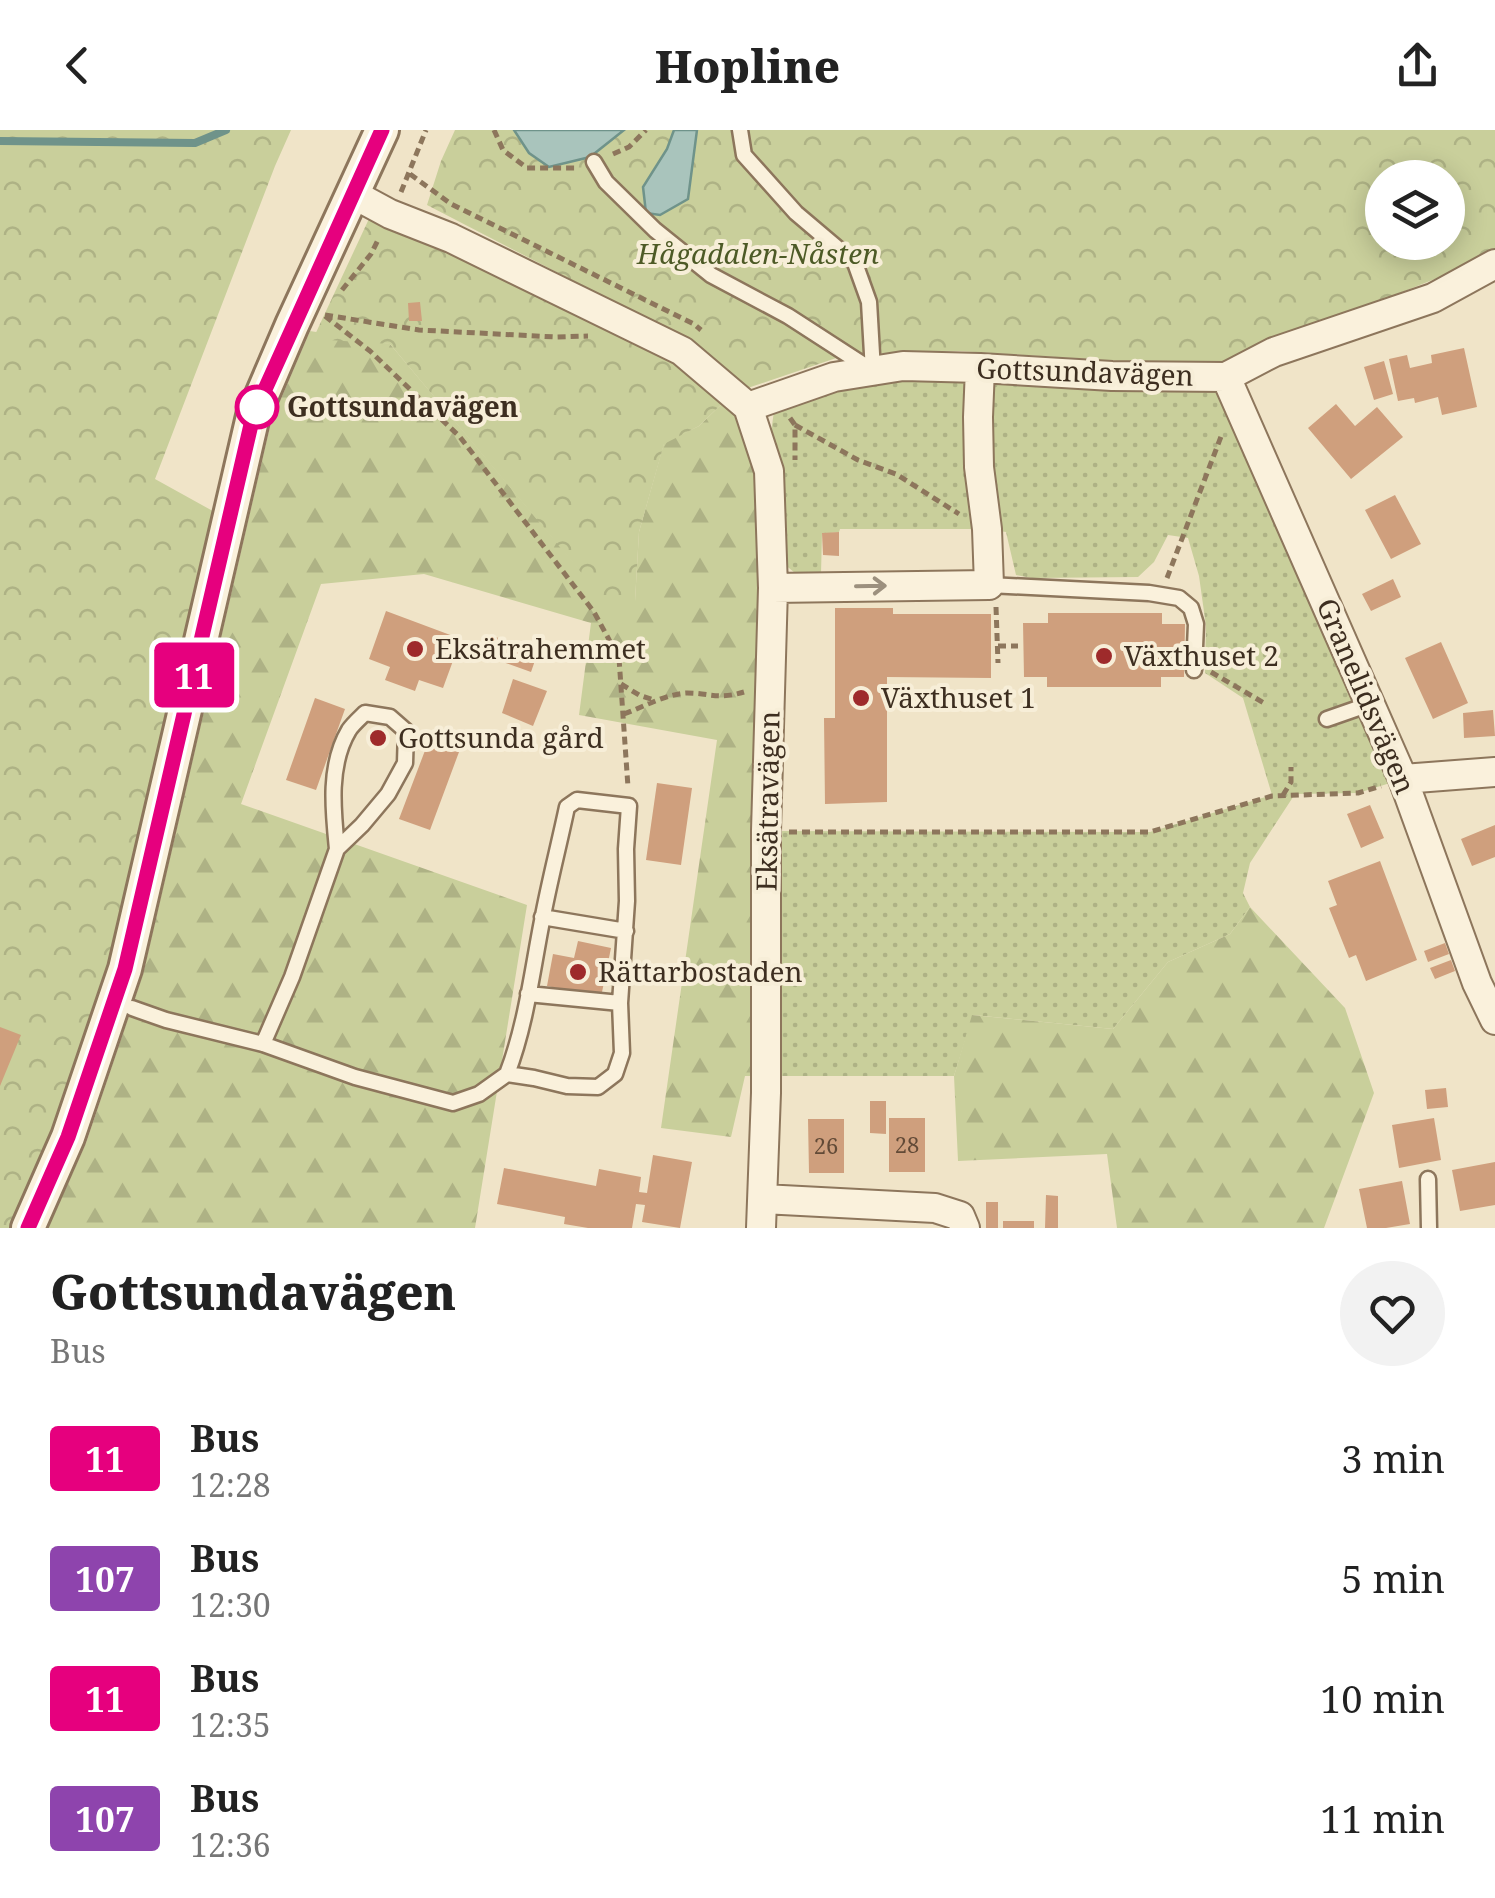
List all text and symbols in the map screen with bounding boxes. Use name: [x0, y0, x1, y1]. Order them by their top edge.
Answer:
text: Hopline: [655, 35, 840, 96]
icon: back: [50, 38, 105, 93]
icon: share: [1390, 38, 1445, 93]
map controls: [1365, 160, 1465, 260]
button: layers: [1365, 160, 1465, 260]
park label: Hågadalen-Nåsten: [636, 234, 879, 272]
street label: Gottsundavägen: [976, 348, 1194, 394]
marker: Gottsundavägen: [236, 386, 278, 428]
place label: Gottsundavägen: [287, 387, 518, 425]
one-way arrow: [854, 576, 886, 595]
street label: Granelidsvägen: [1309, 592, 1425, 799]
place label: Eksätrahemmet: [435, 629, 646, 667]
place label: Växthuset 2: [1124, 636, 1279, 674]
marker: Eksätrahemmet: [404, 638, 426, 660]
line badge: 11: [149, 642, 239, 708]
marker: Växthuset 2: [1093, 645, 1115, 667]
text: 11: [174, 652, 214, 699]
place label: Växthuset 1: [881, 678, 1036, 716]
marker: Växthuset 1: [850, 687, 872, 709]
street label: Eksätravägen: [746, 710, 788, 892]
place label: Gottsunda gård: [398, 718, 604, 756]
marker: Gottsunda gård: [367, 727, 389, 749]
place label: Rättarbostaden: [598, 952, 803, 990]
marker: Rättarbostaden: [567, 961, 589, 983]
house number: 28: [895, 1129, 919, 1159]
house number: 26: [814, 1130, 838, 1160]
text: Gottsundavägen: [50, 1259, 456, 1324]
button: heart: [1340, 1261, 1445, 1366]
text: Bus: [50, 1329, 106, 1372]
text: Bus: [190, 1411, 259, 1463]
text: 3 min: [1341, 1432, 1445, 1484]
text: 11: [85, 1435, 125, 1482]
text: 12:28: [190, 1463, 271, 1506]
text: Bus: [190, 1531, 259, 1583]
text: 5 min: [1341, 1552, 1445, 1604]
text: 107: [75, 1555, 135, 1602]
text: 12:30: [190, 1583, 271, 1626]
text: Bus: [190, 1651, 259, 1703]
text: 10 min: [1320, 1672, 1445, 1724]
text: 11: [85, 1675, 125, 1722]
text: 12:35: [190, 1703, 271, 1746]
text: Bus: [190, 1771, 259, 1823]
text: 11 min: [1320, 1792, 1445, 1844]
text: 107: [75, 1795, 135, 1842]
text: 12:36: [190, 1823, 271, 1866]

